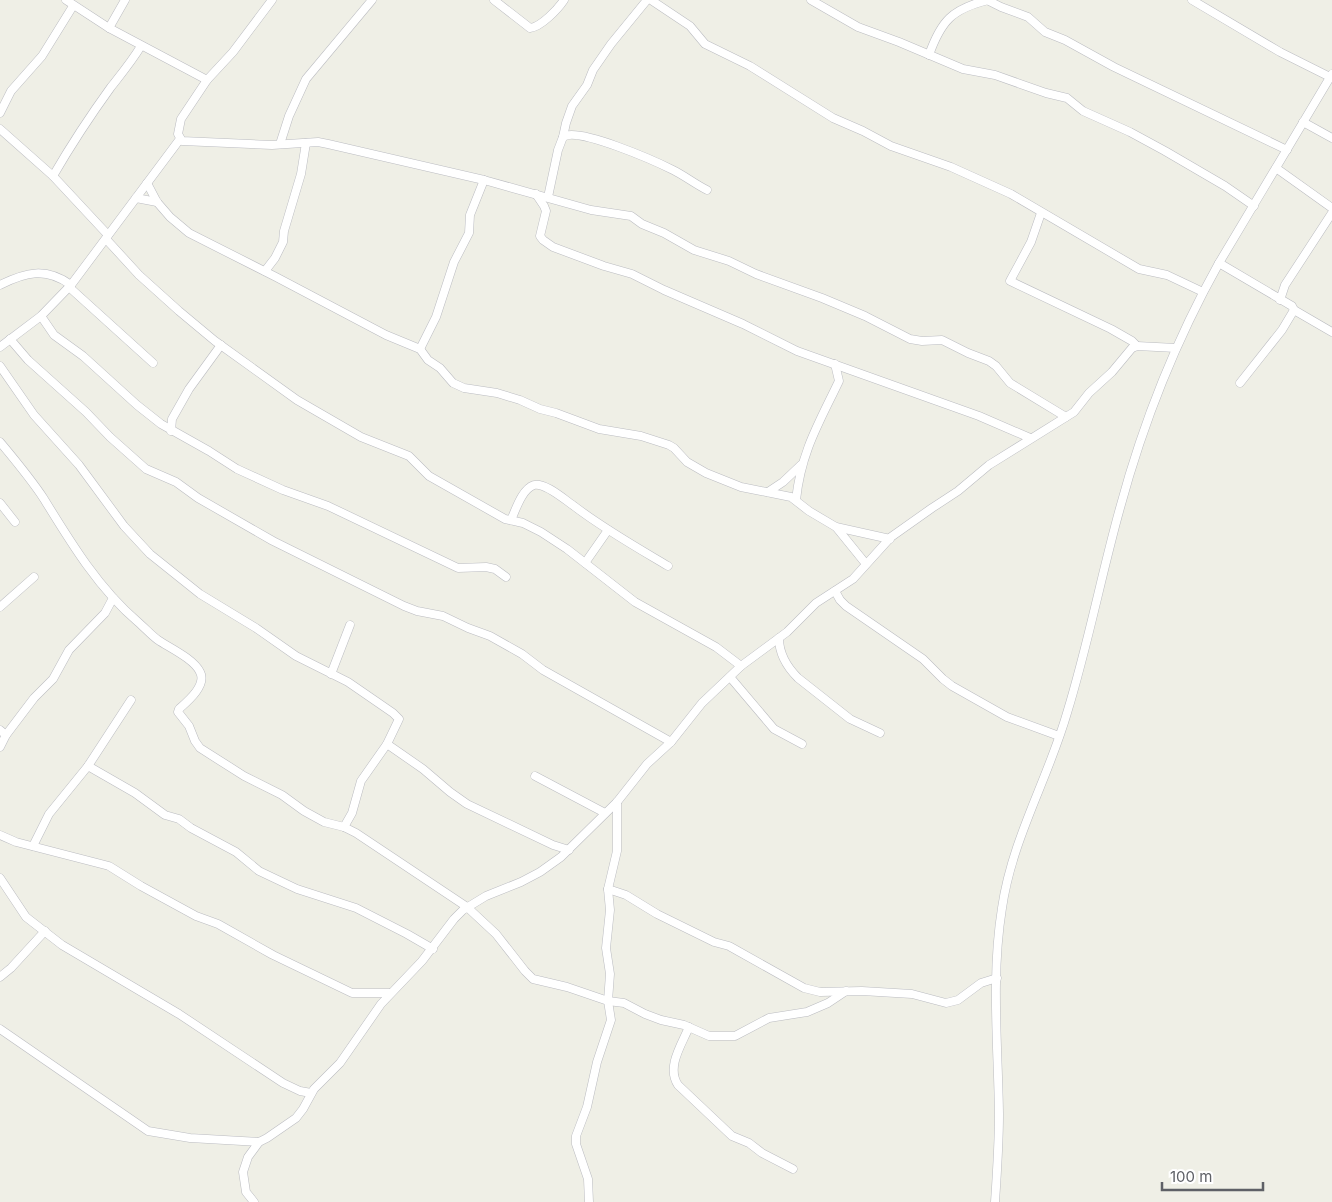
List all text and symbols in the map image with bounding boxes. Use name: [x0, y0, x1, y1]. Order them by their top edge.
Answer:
scale bar: [1162, 1160, 1263, 1192]
text: 100 m: [1170, 1167, 1212, 1186]

